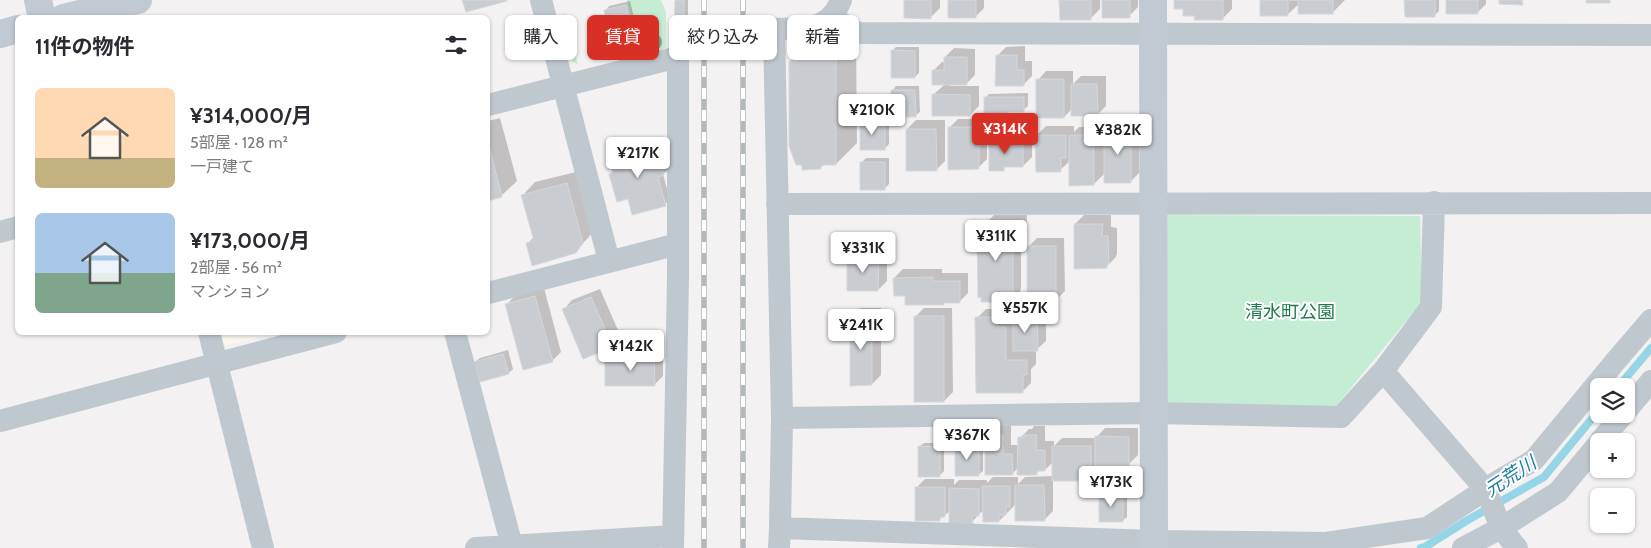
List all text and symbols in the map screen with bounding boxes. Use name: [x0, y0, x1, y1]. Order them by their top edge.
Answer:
chip: 購入: [505, 15, 577, 60]
chip: 賃貸: [587, 15, 659, 60]
chip: 絞り込み: [669, 15, 777, 60]
chip: 新着: [787, 15, 859, 60]
icon: filters: [442, 31, 470, 59]
text: 11件の物件: [35, 34, 135, 59]
pin: ¥210K: [837, 94, 907, 136]
text: ¥210K: [849, 100, 895, 119]
text: ¥314,000/月: [190, 103, 312, 128]
icon: home: [75, 108, 135, 168]
pin: ¥314K: [970, 112, 1040, 155]
pin: ¥382K: [1083, 114, 1153, 156]
text: ¥314K: [983, 119, 1027, 138]
text: ¥382K: [1095, 120, 1141, 139]
text: 5部屋 · 128 m²: [190, 133, 288, 152]
pin: ¥217K: [603, 136, 673, 179]
text: ¥217K: [617, 143, 659, 162]
text: 一戸建て: [190, 157, 254, 176]
pin: ¥311K: [961, 220, 1031, 262]
text: ¥311K: [976, 226, 1016, 245]
text: ¥173,000/月: [190, 228, 310, 253]
pin: ¥331K: [828, 232, 898, 274]
icon: home: [75, 233, 135, 293]
text: ¥331K: [842, 238, 884, 257]
text: 2部屋 · 56 m²: [190, 258, 282, 277]
text: マンション: [190, 282, 270, 301]
pin: ¥557K: [990, 292, 1060, 334]
text: ¥557K: [1002, 298, 1048, 317]
park label: 清水町公園: [1245, 301, 1335, 323]
pin: ¥241K: [826, 308, 896, 351]
text: ¥241K: [839, 315, 883, 334]
pin: ¥142K: [596, 330, 666, 372]
text: ¥142K: [609, 336, 653, 355]
map controls: [1590, 378, 1635, 533]
button: layers: [1590, 378, 1635, 423]
pin: ¥367K: [932, 418, 1002, 461]
text: ¥367K: [944, 425, 990, 444]
button: +: [1590, 433, 1635, 478]
water label: 元荒川: [1480, 450, 1542, 502]
pin: ¥173K: [1076, 466, 1146, 508]
text: ¥173K: [1090, 472, 1132, 491]
button: −: [1590, 488, 1635, 533]

